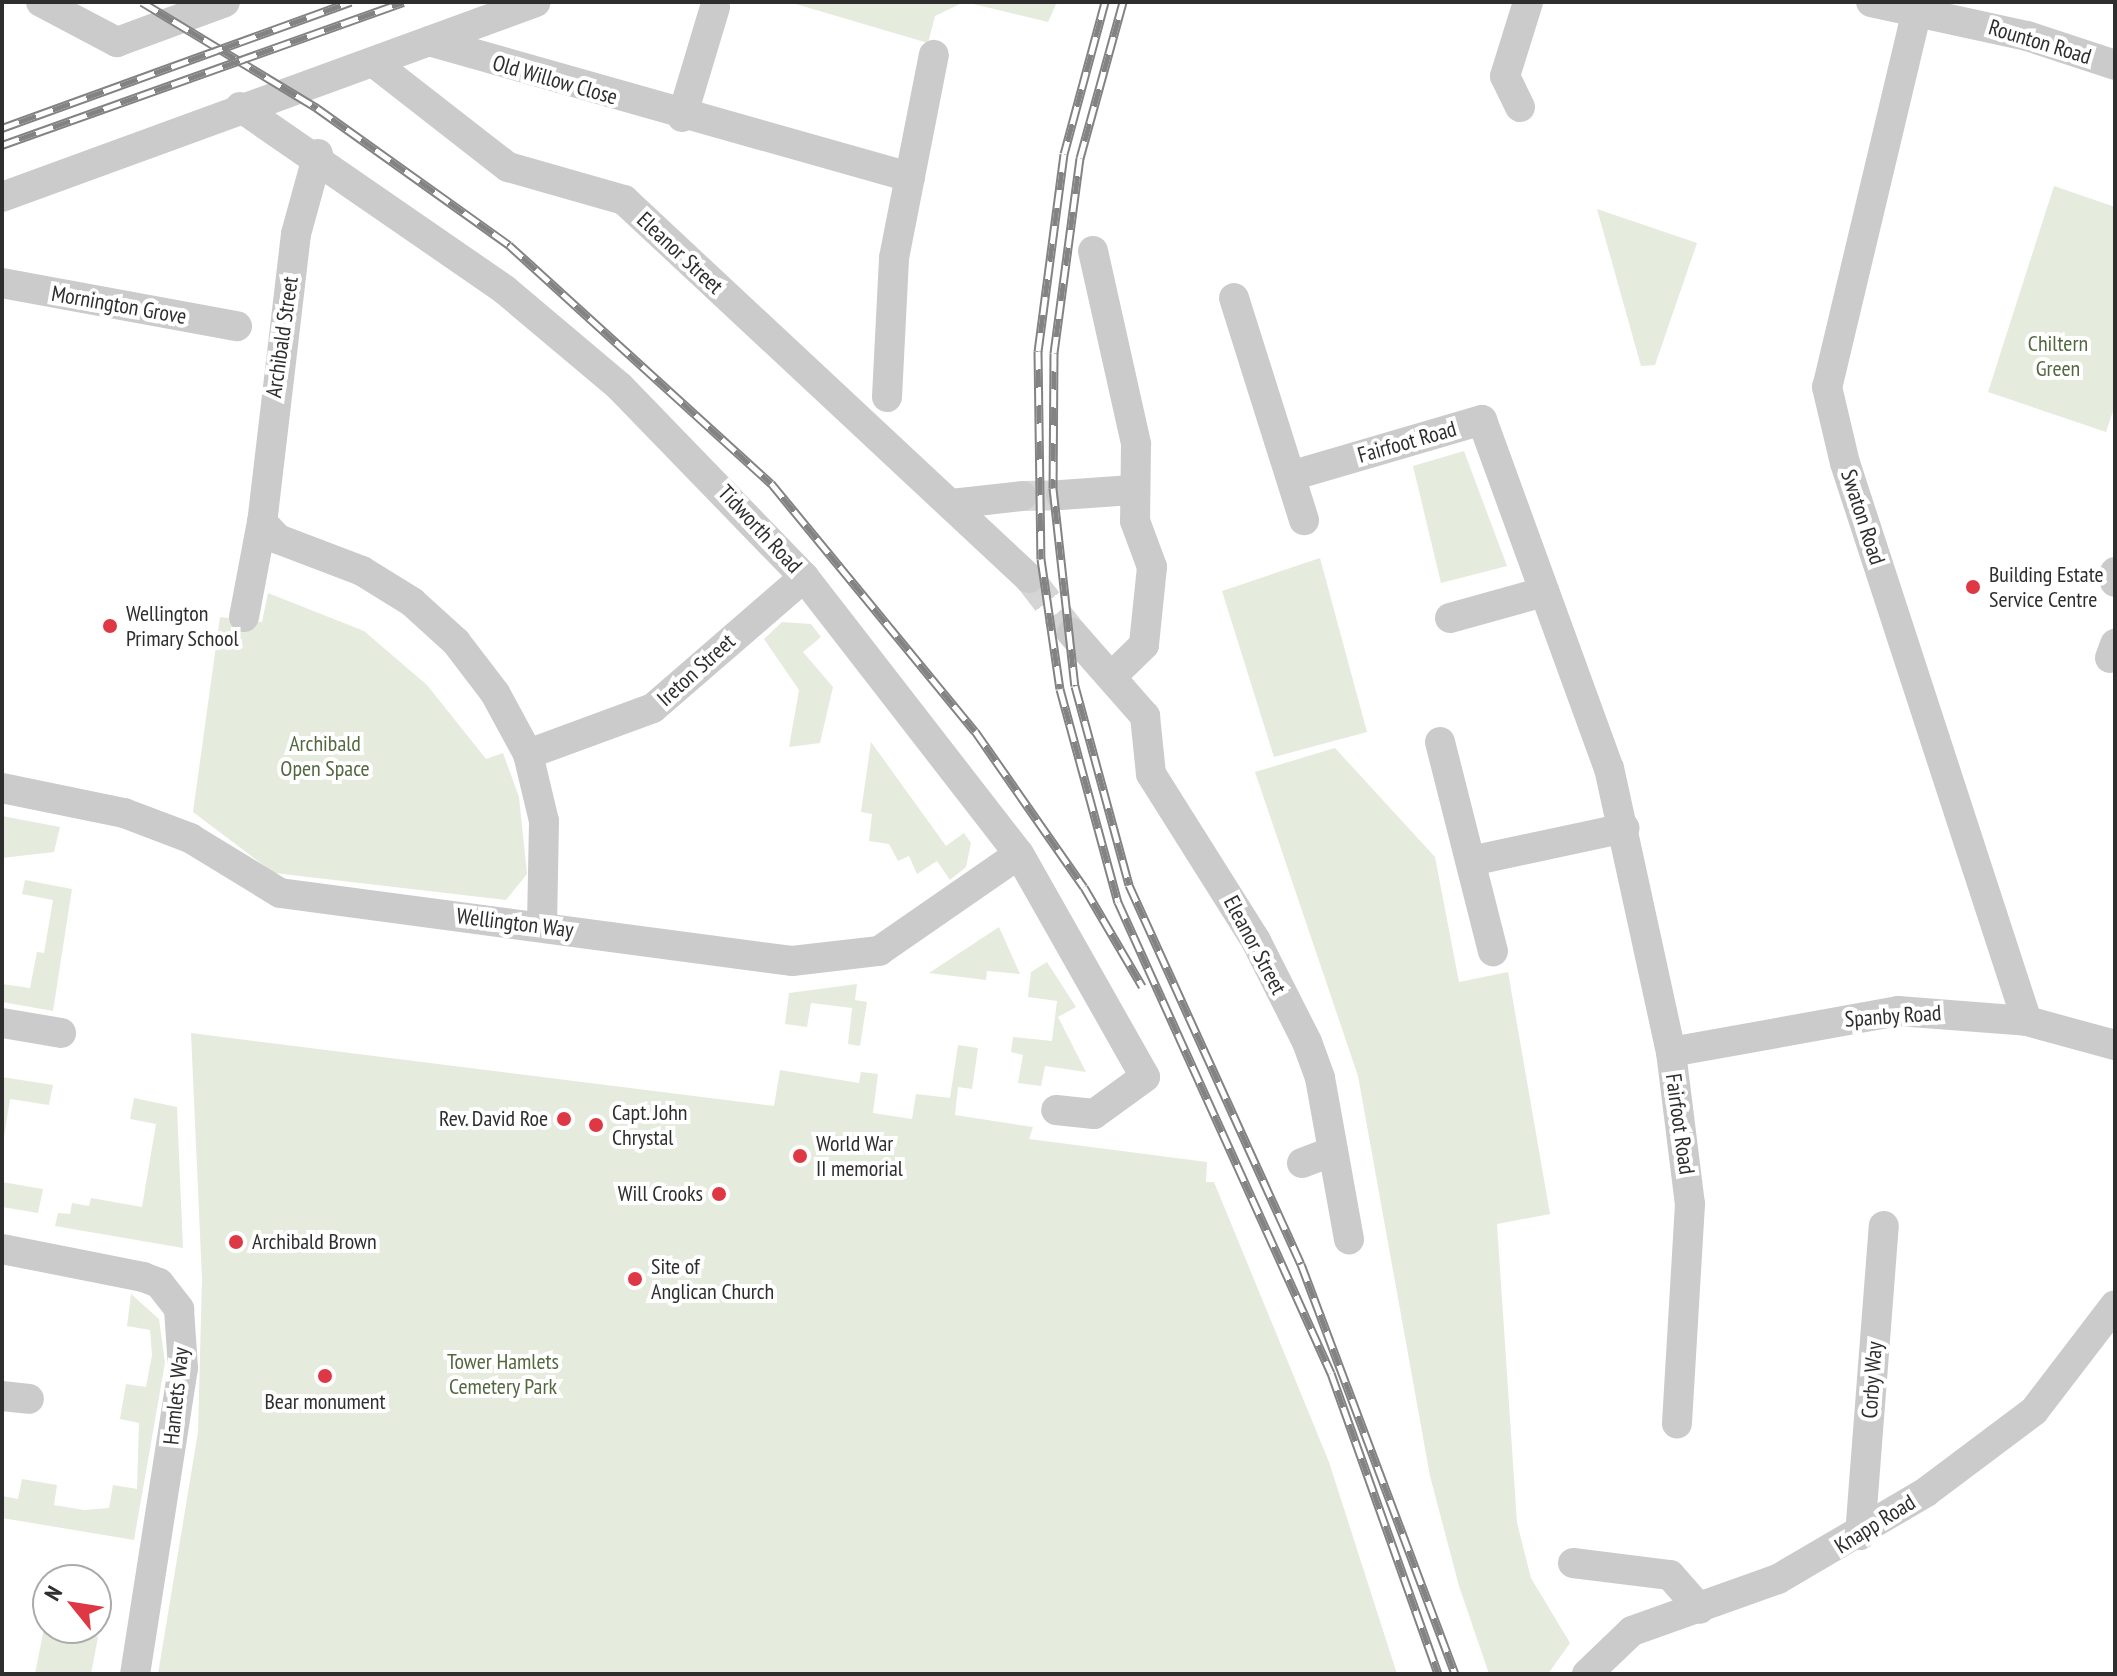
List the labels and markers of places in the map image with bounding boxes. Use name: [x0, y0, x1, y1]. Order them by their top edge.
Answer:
place label: Building Estate Service Centre: [1989, 561, 2104, 612]
marker: Building Estate Service Centre: [1964, 578, 1982, 596]
place label: Wellington Primary School: [126, 600, 239, 652]
marker: Wellington Primary School: [101, 617, 119, 635]
place label: Capt. John Chrystal: [612, 1099, 689, 1150]
place label: Rev. David Roe: [438, 1106, 548, 1132]
marker: Rev. David Roe: [555, 1110, 573, 1128]
marker: Capt. John Chrystal: [587, 1116, 605, 1134]
place label: World War II memorial: [816, 1130, 903, 1182]
marker: World War II memorial: [791, 1147, 809, 1165]
place label: Will Crooks: [618, 1181, 703, 1207]
marker: Will Crooks: [710, 1185, 728, 1203]
place label: Archibald Brown: [252, 1229, 377, 1255]
marker: Archibald Brown: [227, 1233, 245, 1251]
place label: Site of Anglican Church: [651, 1253, 774, 1304]
marker: Site of Anglican Church: [626, 1270, 644, 1288]
marker: Bear monument: [316, 1367, 334, 1385]
place label: Bear monument: [264, 1389, 386, 1415]

